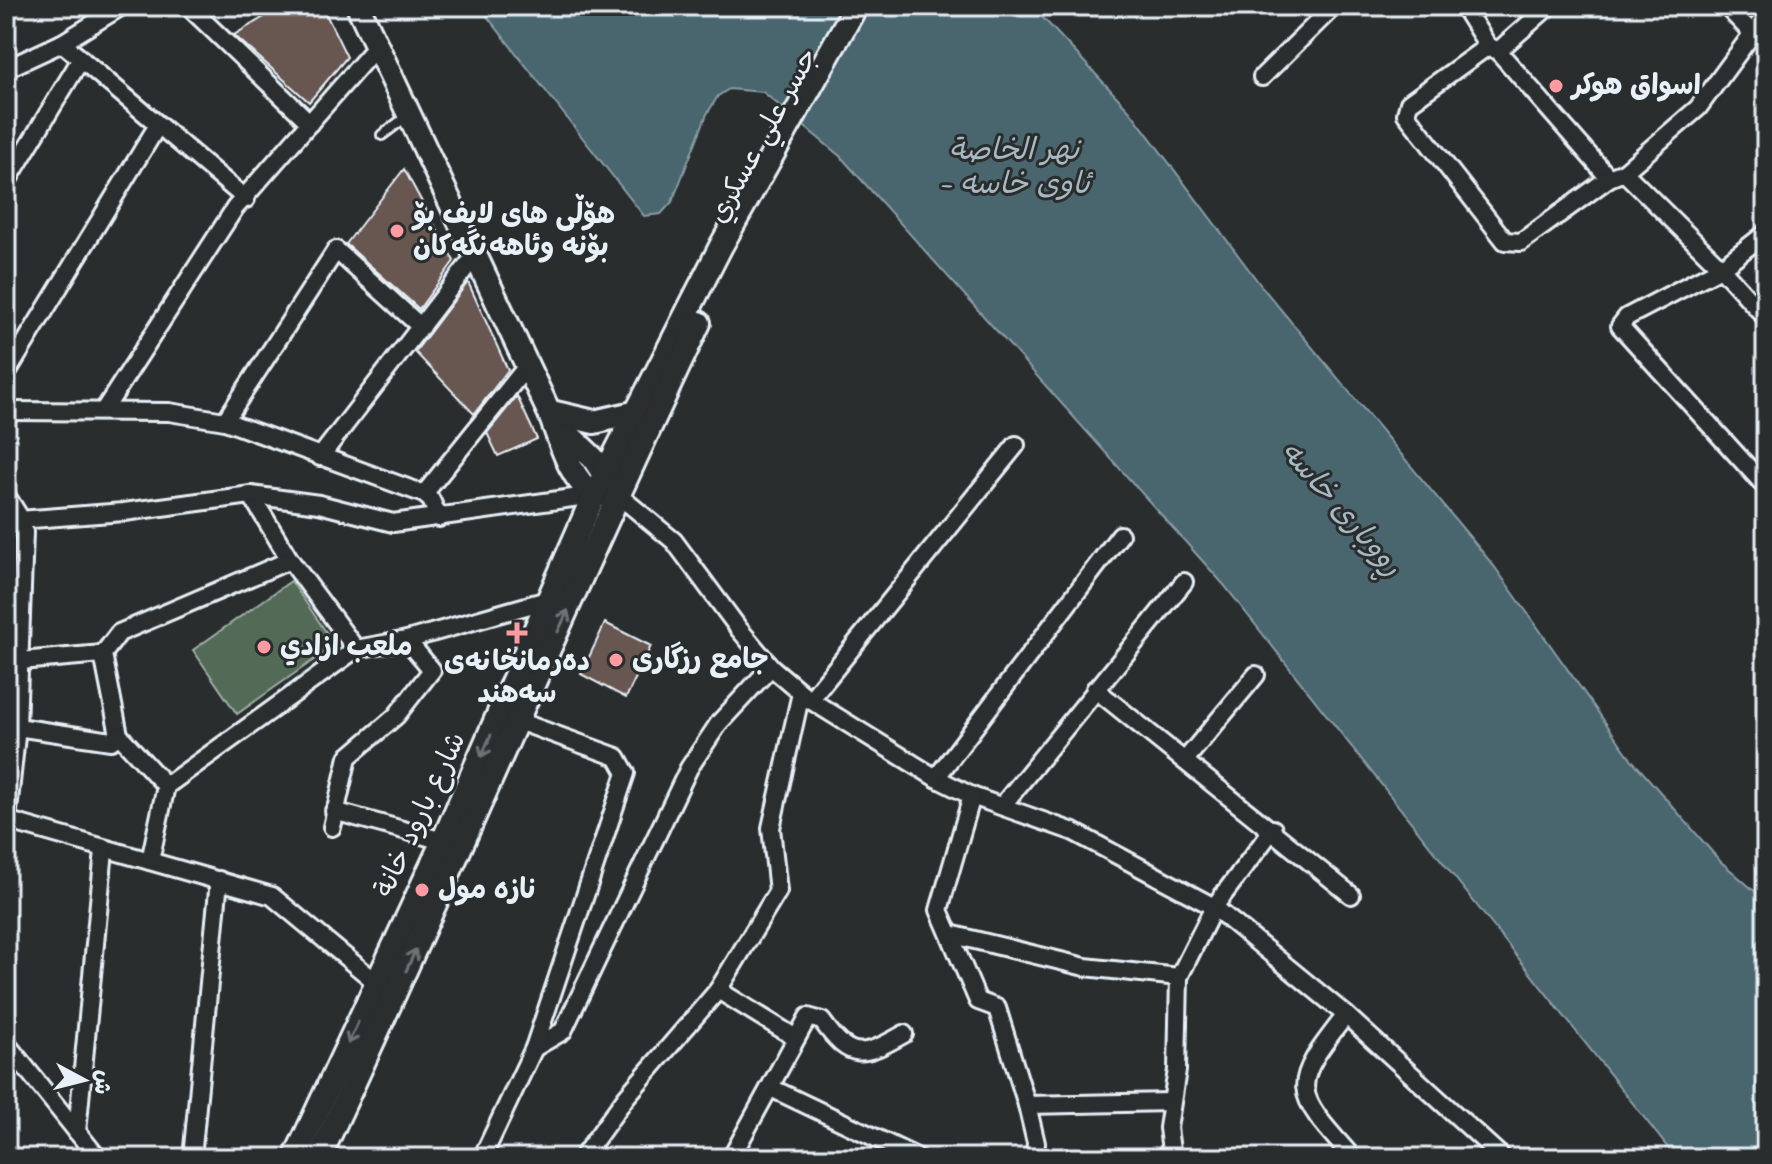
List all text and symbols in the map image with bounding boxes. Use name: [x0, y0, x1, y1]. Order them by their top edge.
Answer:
street label: جسر علي عسكري: [700, 42, 831, 232]
place label: اسواق هوكر: [1569, 68, 1701, 105]
marker: اسواق هوكر: [1547, 77, 1565, 95]
water label: نهر الخاصة - ئاوی خاسە: [939, 131, 1093, 204]
place label: هۆڵی های لایف بۆ بۆنە وئاهەنگەکان: [411, 193, 615, 266]
marker: هۆڵی های لایف بۆ بۆنە وئاهەنگەکان: [388, 222, 406, 240]
water label: ڕووباری خاسە: [1269, 433, 1410, 587]
one-way arrow: [556, 609, 571, 633]
marker: دەرمانخانەی سەهند: [508, 624, 526, 642]
place label: ملعب ازادي: [280, 629, 413, 666]
marker: ملعب ازادي: [255, 638, 273, 656]
place label: جامع رزگاری: [632, 641, 769, 679]
place label: دەرمانخانەی سەهند: [444, 644, 590, 713]
marker: جامع رزگاری: [607, 651, 625, 669]
street label: شارع بارود خانة: [366, 726, 476, 904]
one-way arrow: [477, 733, 492, 758]
place label: نازه مول: [438, 872, 535, 909]
marker: نازه مول: [413, 881, 431, 899]
one-way arrow: [404, 948, 419, 973]
one-way arrow: [345, 1021, 360, 1045]
north arrow: [44, 1040, 124, 1120]
text: ش: [86, 1068, 117, 1096]

